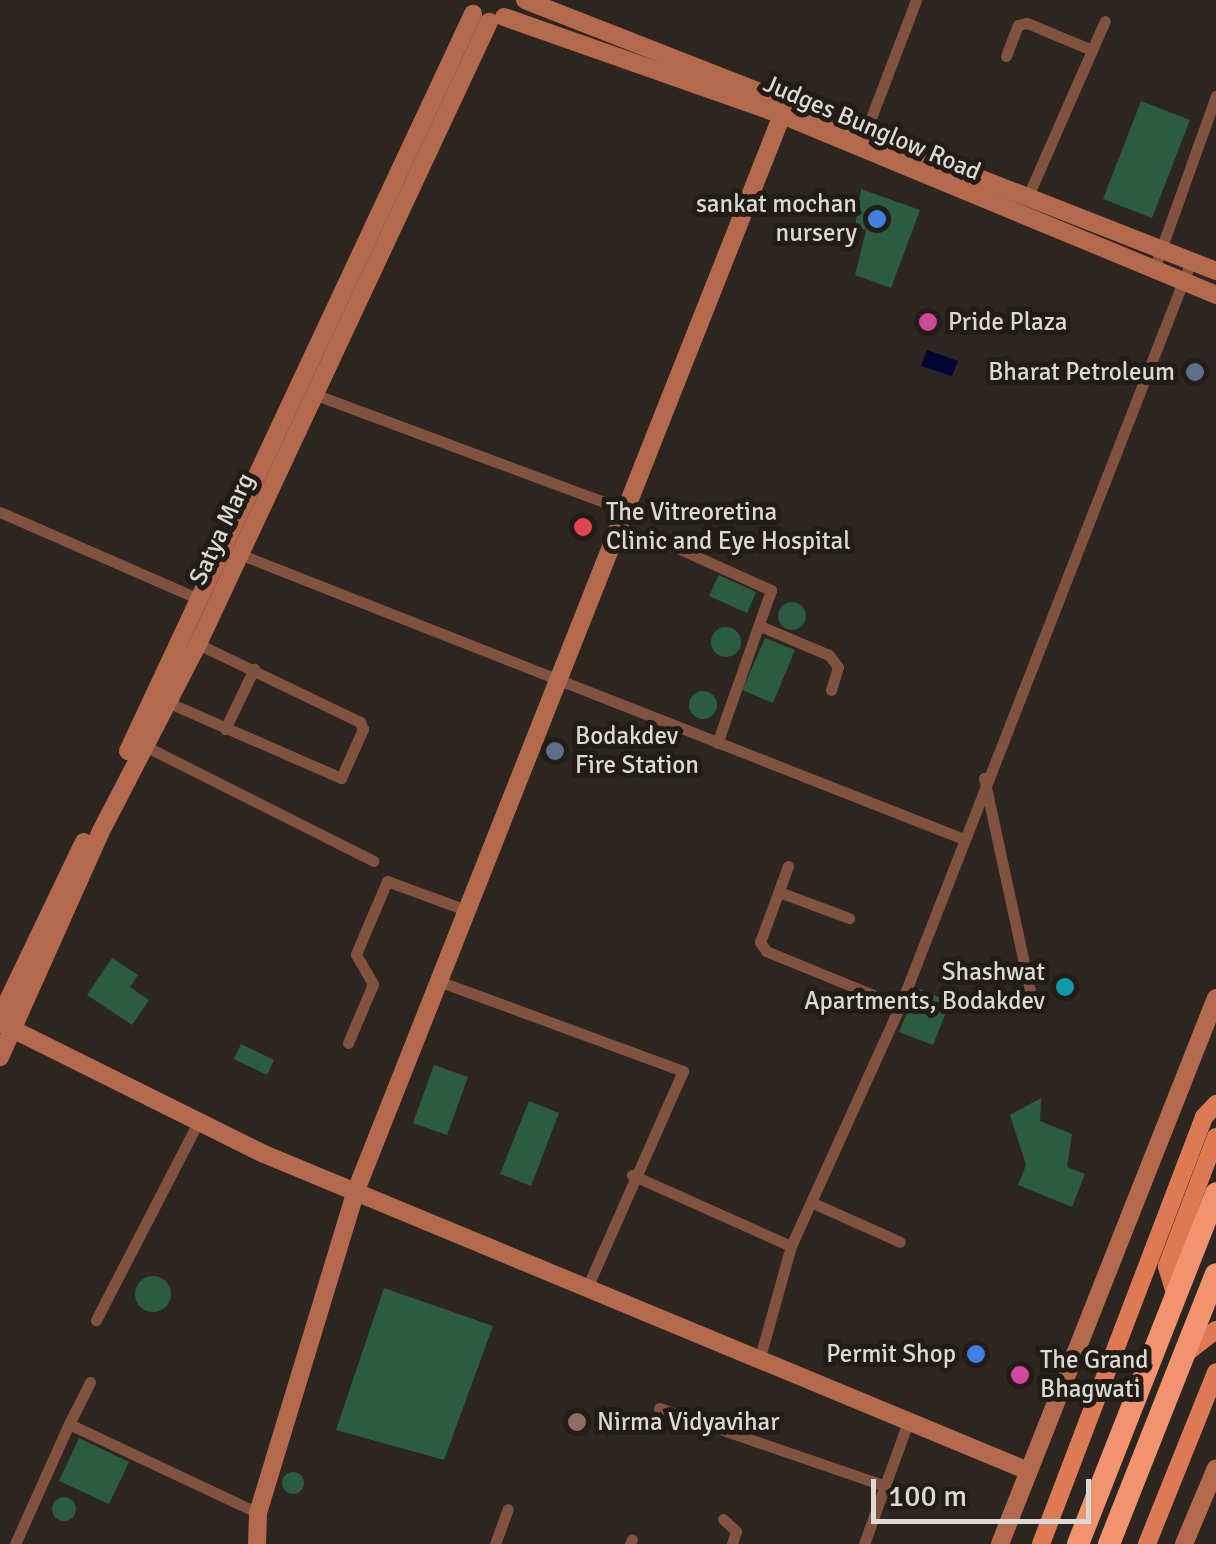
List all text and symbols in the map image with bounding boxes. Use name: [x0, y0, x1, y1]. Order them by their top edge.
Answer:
street label: Judges Bunglow Road: [759, 69, 985, 187]
place label: sankat mochan nursery: [696, 190, 857, 249]
marker: sankat mochan nursery: [866, 208, 888, 230]
place label: Pride Plaza: [948, 307, 1068, 337]
marker: Pride Plaza: [917, 311, 939, 333]
place label: Bharat Petroleum: [988, 357, 1175, 387]
marker: Bharat Petroleum: [1184, 361, 1206, 383]
street label: Satya Marg: [183, 468, 261, 590]
place label: The Vitreoretina Clinic and Eye Hospital: [606, 498, 850, 557]
marker: The Vitreoretina Clinic and Eye Hospital: [570, 514, 596, 540]
place label: Bodakdev Fire Station: [575, 722, 699, 781]
marker: Bodakdev Fire Station: [544, 740, 566, 762]
place label: Shashwat Apartments, Bodakdev: [804, 958, 1045, 1017]
marker: Shashwat Apartments, Bodakdev: [1054, 976, 1076, 998]
place label: Permit Shop: [826, 1339, 956, 1369]
marker: Permit Shop: [965, 1343, 987, 1365]
place label: The Grand Bhagwati: [1040, 1346, 1149, 1405]
marker: The Grand Bhagwati: [1009, 1364, 1031, 1386]
place label: Nirma Vidyavihar: [597, 1407, 779, 1437]
marker: Nirma Vidyavihar: [566, 1411, 588, 1433]
scale bar: [876, 1459, 1096, 1521]
text: 100 m: [888, 1478, 967, 1515]

